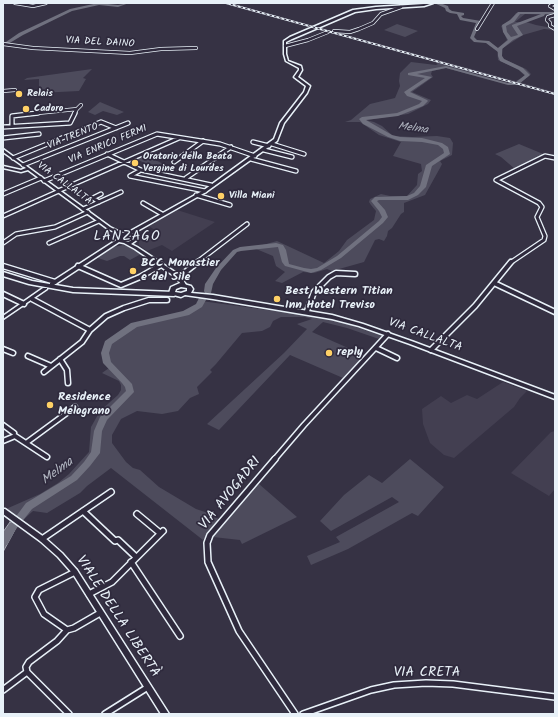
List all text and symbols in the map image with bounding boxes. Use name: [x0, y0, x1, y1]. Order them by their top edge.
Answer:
street label: VIA DEL DAINO: [65, 35, 135, 51]
place label: Relais: [27, 88, 53, 100]
marker: Relais: [14, 89, 24, 99]
place label: Cadoro: [34, 103, 63, 115]
marker: Cadoro: [21, 104, 31, 114]
water label: Melma: [397, 120, 429, 138]
street label: VIA TRENTO: [46, 121, 100, 153]
street label: VIA ENRICO FERMI: [67, 123, 149, 167]
place label: Oratorio della Beata Vergine di Lourdes: [143, 151, 232, 174]
marker: Oratorio della Beata Vergine di Lourdes: [130, 158, 140, 168]
street label: VIA CALLALTA: [34, 160, 94, 208]
place label: Villa Miani: [229, 190, 275, 202]
marker: Villa Miani: [216, 191, 226, 201]
district label: LANZAGO: [94, 230, 160, 246]
place label: BCC Monastier e del Sile: [141, 257, 220, 285]
marker: BCC Monastier e del Sile: [128, 266, 138, 276]
place label: Best Western Titian Inn Hotel Treviso: [285, 285, 393, 313]
marker: Best Western Titian Inn Hotel Treviso: [272, 294, 282, 304]
street label: VIA CALLALTA: [386, 316, 464, 356]
place label: reply: [337, 346, 363, 360]
marker: reply: [324, 348, 334, 358]
place label: Residence Melograno: [58, 391, 110, 419]
marker: Residence Melograno: [45, 400, 55, 410]
street label: VIA AVOGADRI: [196, 454, 266, 534]
water label: Melma: [39, 455, 77, 489]
street label: VIALE DELLA LIBERTÀ: [71, 553, 163, 681]
street label: VIA CRETA: [394, 666, 460, 682]

